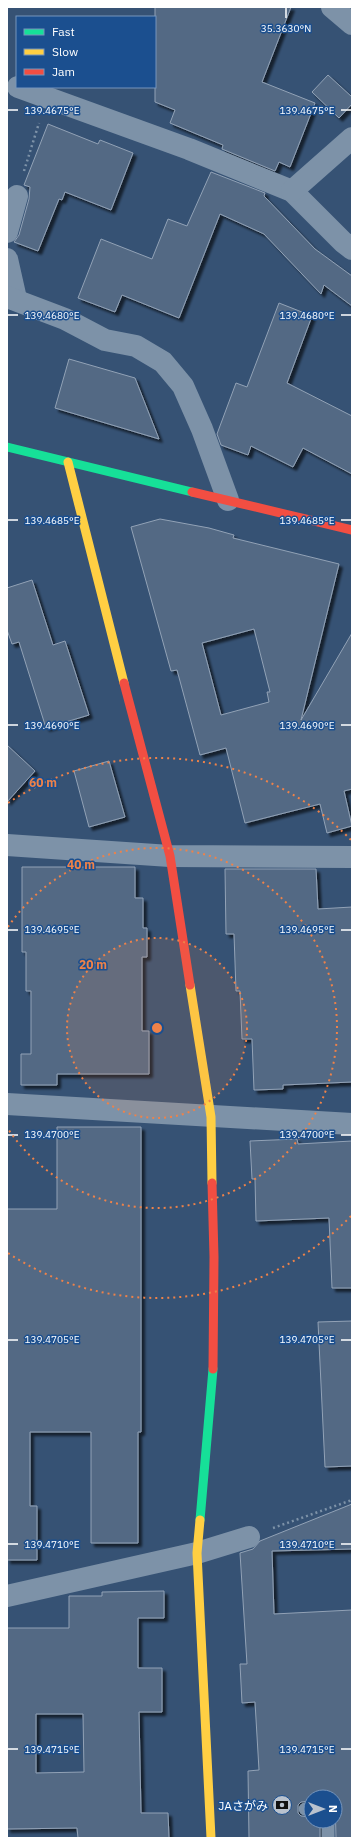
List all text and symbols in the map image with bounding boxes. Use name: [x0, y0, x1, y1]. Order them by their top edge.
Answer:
legend: [16, 16, 156, 88]
text: 35.3630°N: [261, 22, 311, 35]
text: Fast: [52, 24, 75, 39]
text: Slow: [52, 44, 78, 59]
text: Jam: [52, 64, 75, 79]
text: 139.4675°E: [24, 104, 80, 117]
text: 139.4675°E: [279, 104, 335, 117]
text: 139.4680°E: [24, 309, 80, 322]
text: 139.4680°E: [279, 309, 335, 322]
text: 139.4685°E: [24, 514, 80, 527]
text: 139.4685°E: [279, 514, 335, 527]
text: 139.4690°E: [24, 719, 80, 732]
text: 139.4690°E: [279, 719, 335, 732]
text: 60 m: [29, 775, 57, 790]
text: 40 m: [67, 857, 95, 872]
text: 139.4695°E: [24, 923, 80, 936]
text: 139.4695°E: [279, 923, 335, 936]
text: 20 m: [79, 957, 107, 972]
centre of rings: [150, 1021, 164, 1035]
text: 139.4700°E: [24, 1128, 80, 1141]
text: 139.4700°E: [279, 1128, 335, 1141]
text: 139.4705°E: [24, 1333, 80, 1346]
text: 139.4705°E: [279, 1333, 335, 1346]
text: 139.4710°E: [24, 1538, 80, 1551]
text: 139.4710°E: [279, 1538, 335, 1551]
text: 139.4715°E: [24, 1743, 80, 1756]
text: 139.4715°E: [279, 1743, 335, 1756]
north arrow: [303, 1789, 343, 1829]
bank icon: JAさがみ: [271, 1794, 293, 1816]
place label: JAさがみ: [218, 1798, 268, 1813]
text: N: [326, 1805, 340, 1813]

